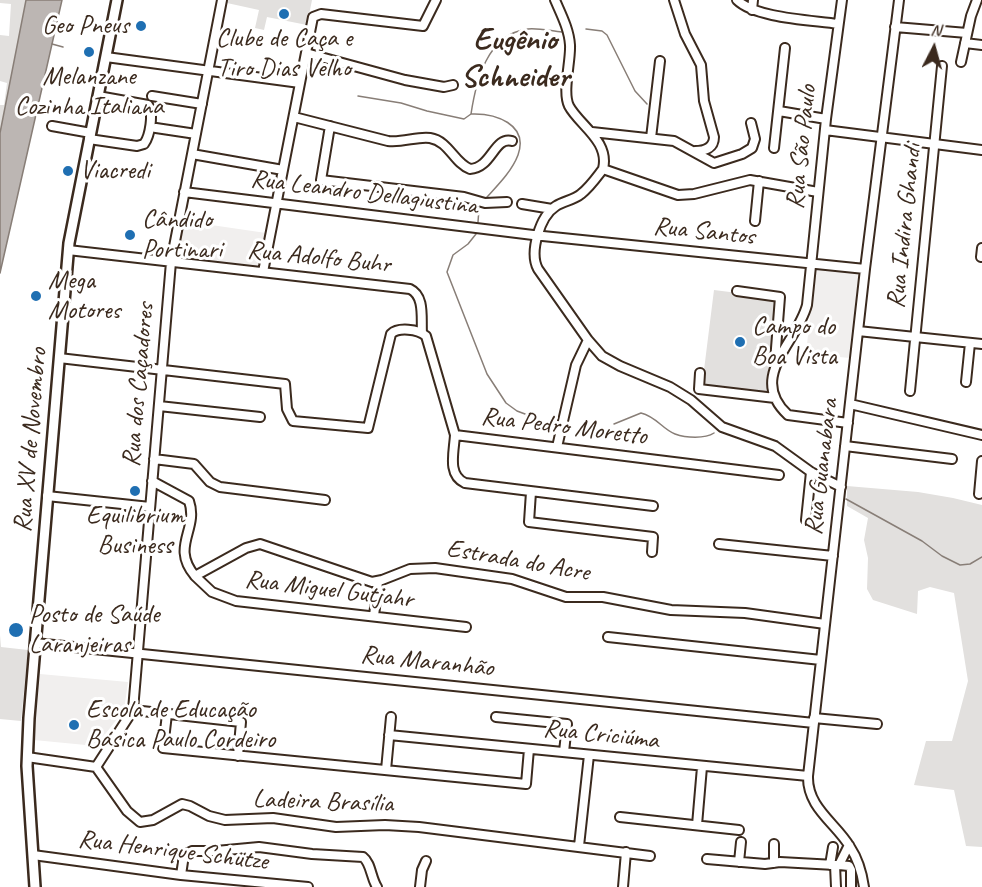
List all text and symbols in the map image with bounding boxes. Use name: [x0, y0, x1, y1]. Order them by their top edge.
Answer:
marker: Clube de Caça e Tiro Dias Velho: [277, 7, 291, 21]
place label: Geo Pneus: [42, 10, 129, 42]
north arrow: [904, 18, 964, 78]
marker: Geo Pneus: [134, 19, 148, 33]
text: N: [930, 20, 942, 41]
district label: Eugênio Schneider: [461, 22, 569, 97]
place label: Clube de Caça e Tiro Dias Velho: [216, 23, 352, 84]
marker: Melanzane Cozinha Italiana: [82, 45, 96, 59]
place label: Melanzane Cozinha Italiana: [15, 61, 163, 122]
street label: Rua São Paulo: [780, 83, 824, 211]
street label: Rua Indira Ghandi: [881, 142, 929, 310]
place label: Viacredi: [80, 155, 150, 187]
marker: Viacredi: [61, 164, 75, 178]
street label: Rua Leandro Dellagiustina: [249, 164, 479, 222]
place label: Cândido Portinari: [142, 204, 222, 266]
street label: Rua Santos: [652, 211, 756, 253]
marker: Cândido Portinari: [123, 228, 137, 242]
street label: Rua Adolfo Buhr: [246, 235, 392, 281]
place label: Mega Motores: [48, 265, 120, 326]
marker: Mega Motores: [29, 289, 43, 303]
street label: Rua dos Caçadores: [116, 302, 162, 468]
place label: Campo do Boa Vista: [752, 311, 837, 372]
marker: Campo do Boa Vista: [733, 335, 747, 349]
street label: Rua XV de Novembro: [7, 347, 55, 533]
street label: Rua Guanabara: [798, 397, 846, 537]
street label: Rua Pedro Moretto: [479, 401, 649, 453]
marker: Equilibrium Business: [128, 484, 142, 498]
place label: Equilibrium Business: [86, 500, 184, 562]
street label: Estrada do Acre: [444, 533, 592, 589]
street label: Rua Miguel Gutjahr: [243, 564, 415, 616]
place label: Posto de Saúde Laranjeiras: [29, 599, 159, 660]
marker: Posto de Saúde Laranjeiras: [7, 621, 25, 639]
street label: Rua Maranhão: [359, 640, 495, 684]
place label: Escola de Educação Básica Paulo Cordeiro: [86, 694, 275, 756]
street label: Rua Criciúma: [542, 713, 660, 757]
marker: Escola de Educação Básica Paulo Cordeiro: [67, 718, 81, 732]
street label: Ladeira Brasília: [252, 784, 394, 820]
street label: Rua Henrique Schütze: [76, 824, 270, 878]

